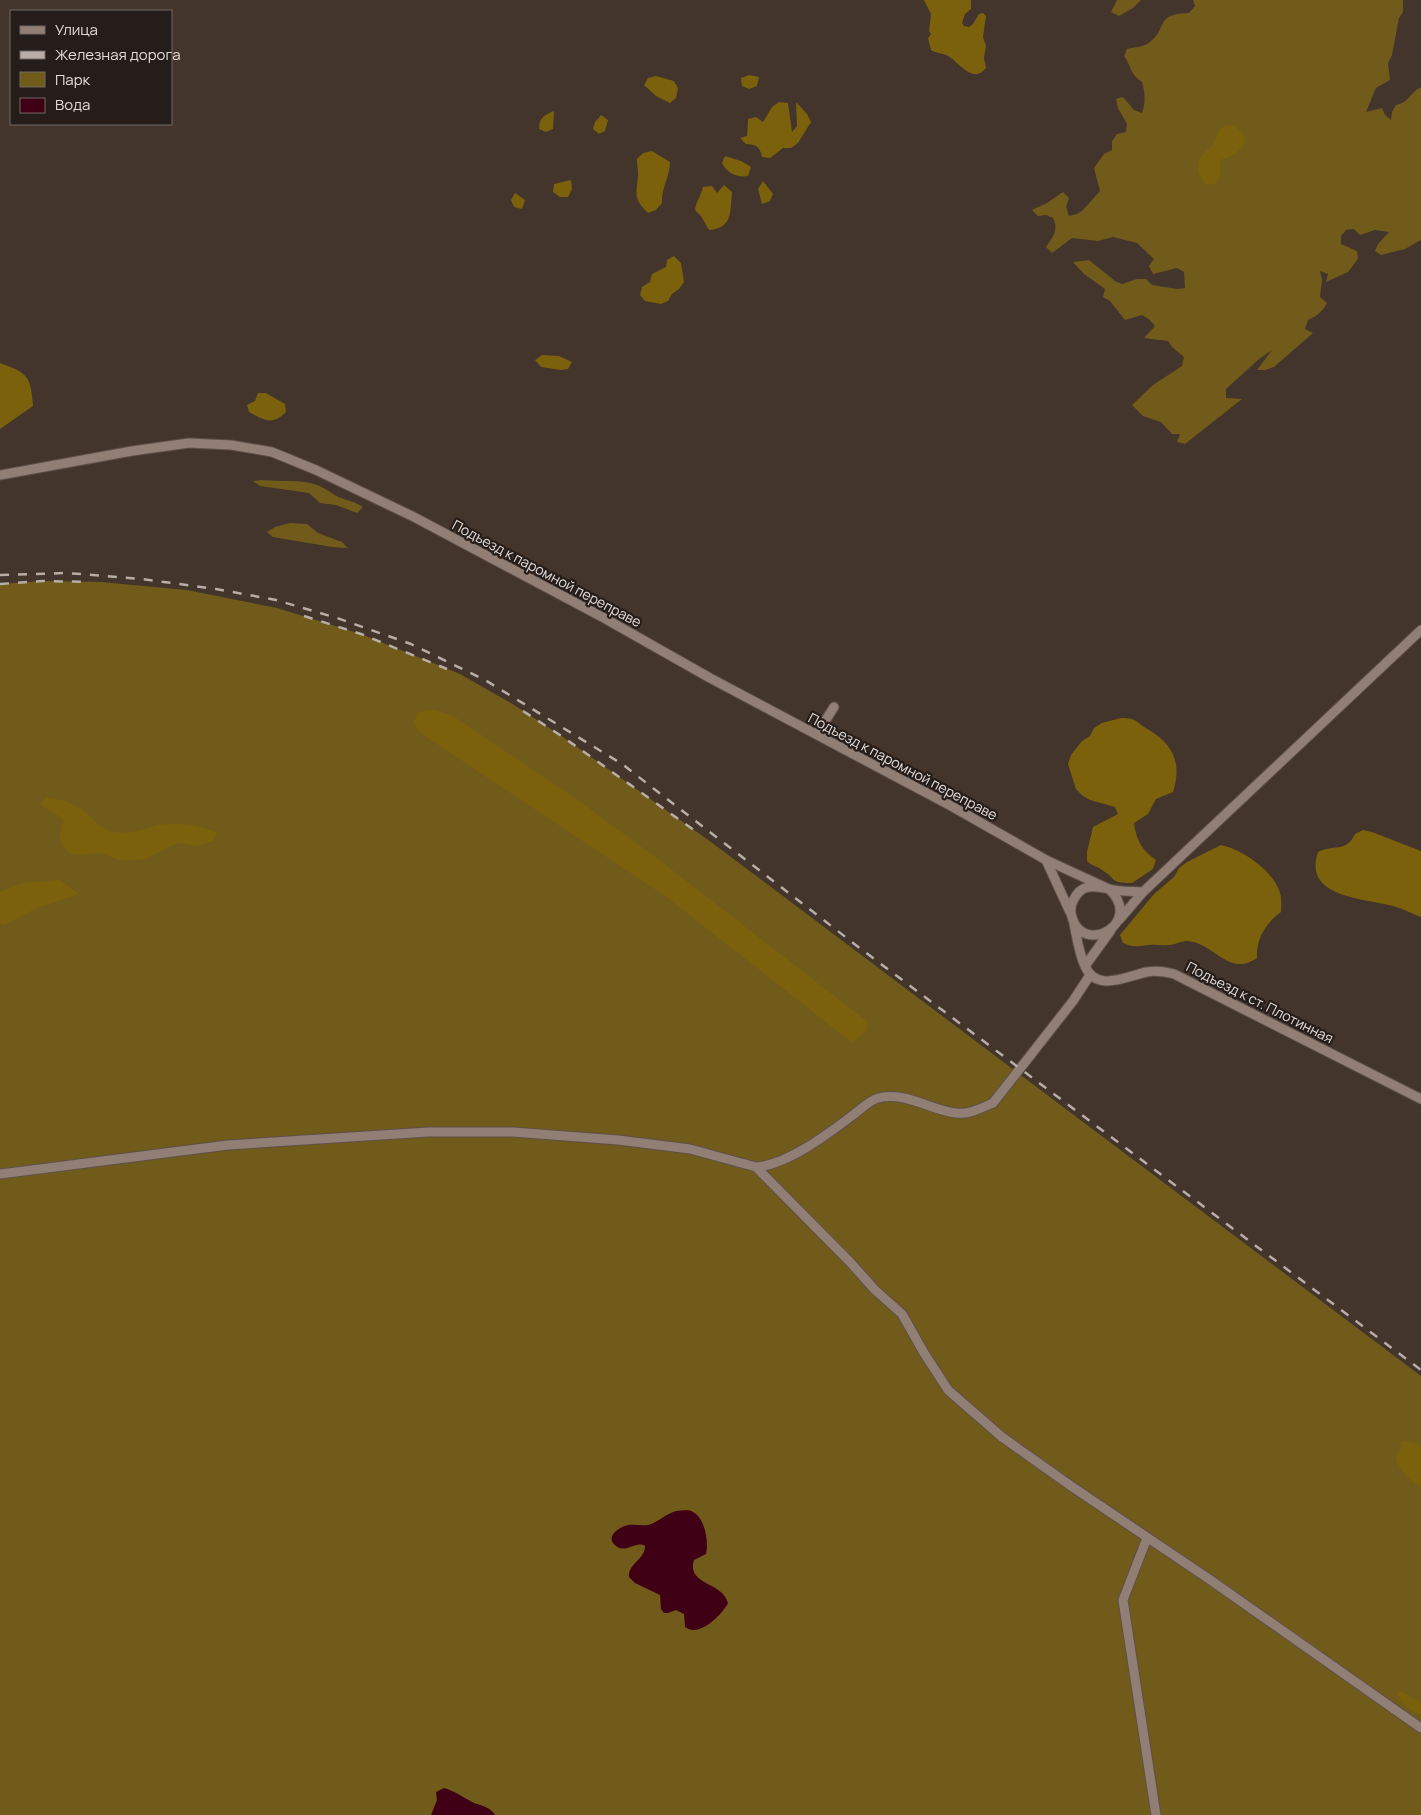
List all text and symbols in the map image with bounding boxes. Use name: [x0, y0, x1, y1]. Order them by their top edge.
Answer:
legend: [10, 10, 172, 125]
text: Улица: [55, 19, 98, 40]
text: Железная дорога: [55, 44, 180, 65]
text: Парк: [55, 69, 91, 90]
text: Вода: [55, 94, 90, 115]
street label: Подъезд к паромной переправе: [449, 515, 645, 631]
street label: Подъезд к паромной переправе: [805, 708, 1001, 824]
street label: Подъезд к ст. Плотинная: [1183, 957, 1337, 1047]

